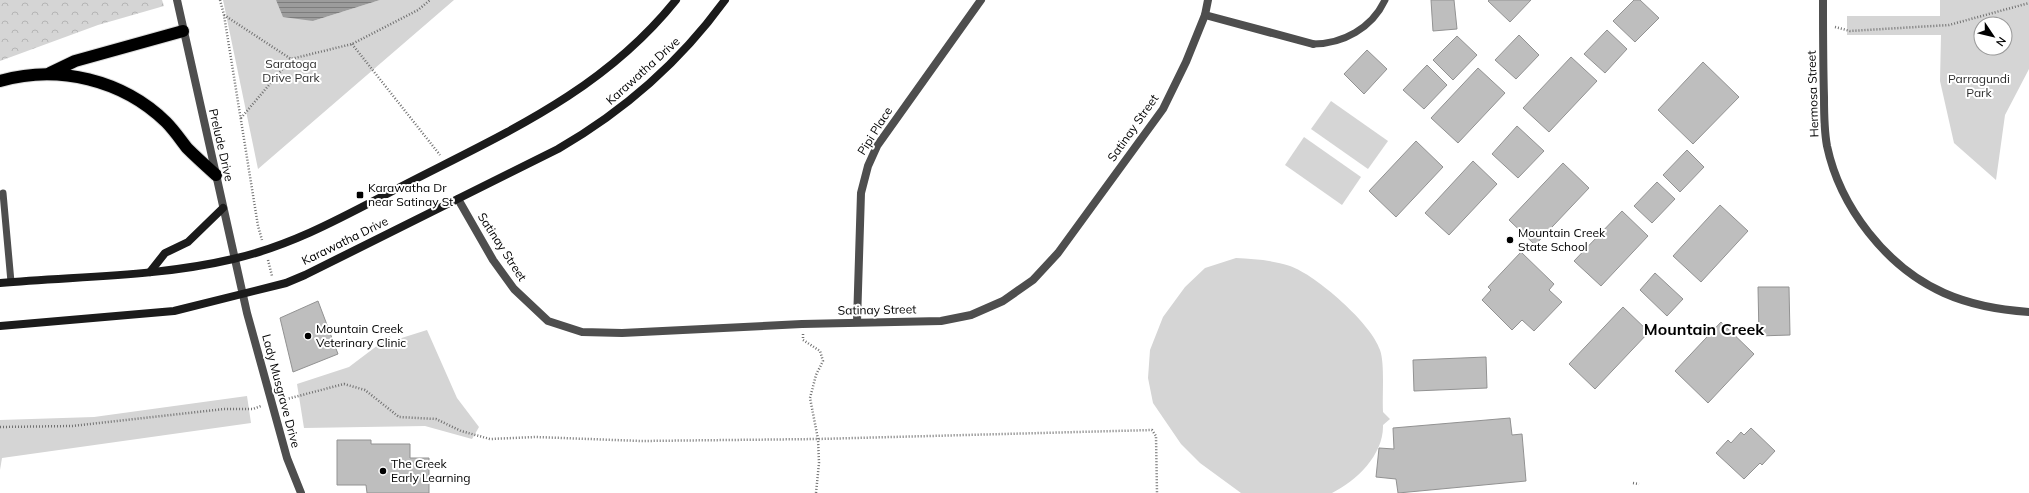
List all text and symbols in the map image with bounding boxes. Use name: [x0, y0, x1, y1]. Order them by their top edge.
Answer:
north arrow: [1973, 16, 2013, 56]
street label: Karawatha Drive: [603, 34, 683, 108]
text: N: [1993, 34, 2009, 49]
street label: Hermosa Street: [1803, 50, 1822, 138]
park label: Saratoga Drive Park: [262, 56, 321, 85]
park label: Parragundi Park: [1948, 71, 2010, 100]
street label: Satinay Street: [1104, 91, 1161, 164]
street label: Pipi Place: [854, 104, 895, 158]
street label: Prelude Drive: [206, 107, 237, 183]
place label: Karawatha Dr near Satinay St: [368, 180, 453, 209]
marker: Karawatha Dr near Satinay St: [355, 190, 365, 200]
street label: Satinay Street: [475, 210, 530, 284]
street label: Karawatha Drive: [299, 213, 390, 268]
place label: Mountain Creek State School: [1518, 225, 1606, 254]
marker: Mountain Creek State School: [1505, 235, 1515, 245]
street label: Satinay Street: [838, 301, 916, 318]
district label: Mountain Creek: [1644, 319, 1765, 339]
place label: Mountain Creek Veterinary Clinic: [316, 321, 406, 350]
marker: Mountain Creek Veterinary Clinic: [303, 331, 313, 341]
street label: Lady Musgrave Drive: [259, 332, 304, 449]
place label: The Creek Early Learning: [391, 456, 471, 485]
marker: The Creek Early Learning: [378, 466, 388, 476]

